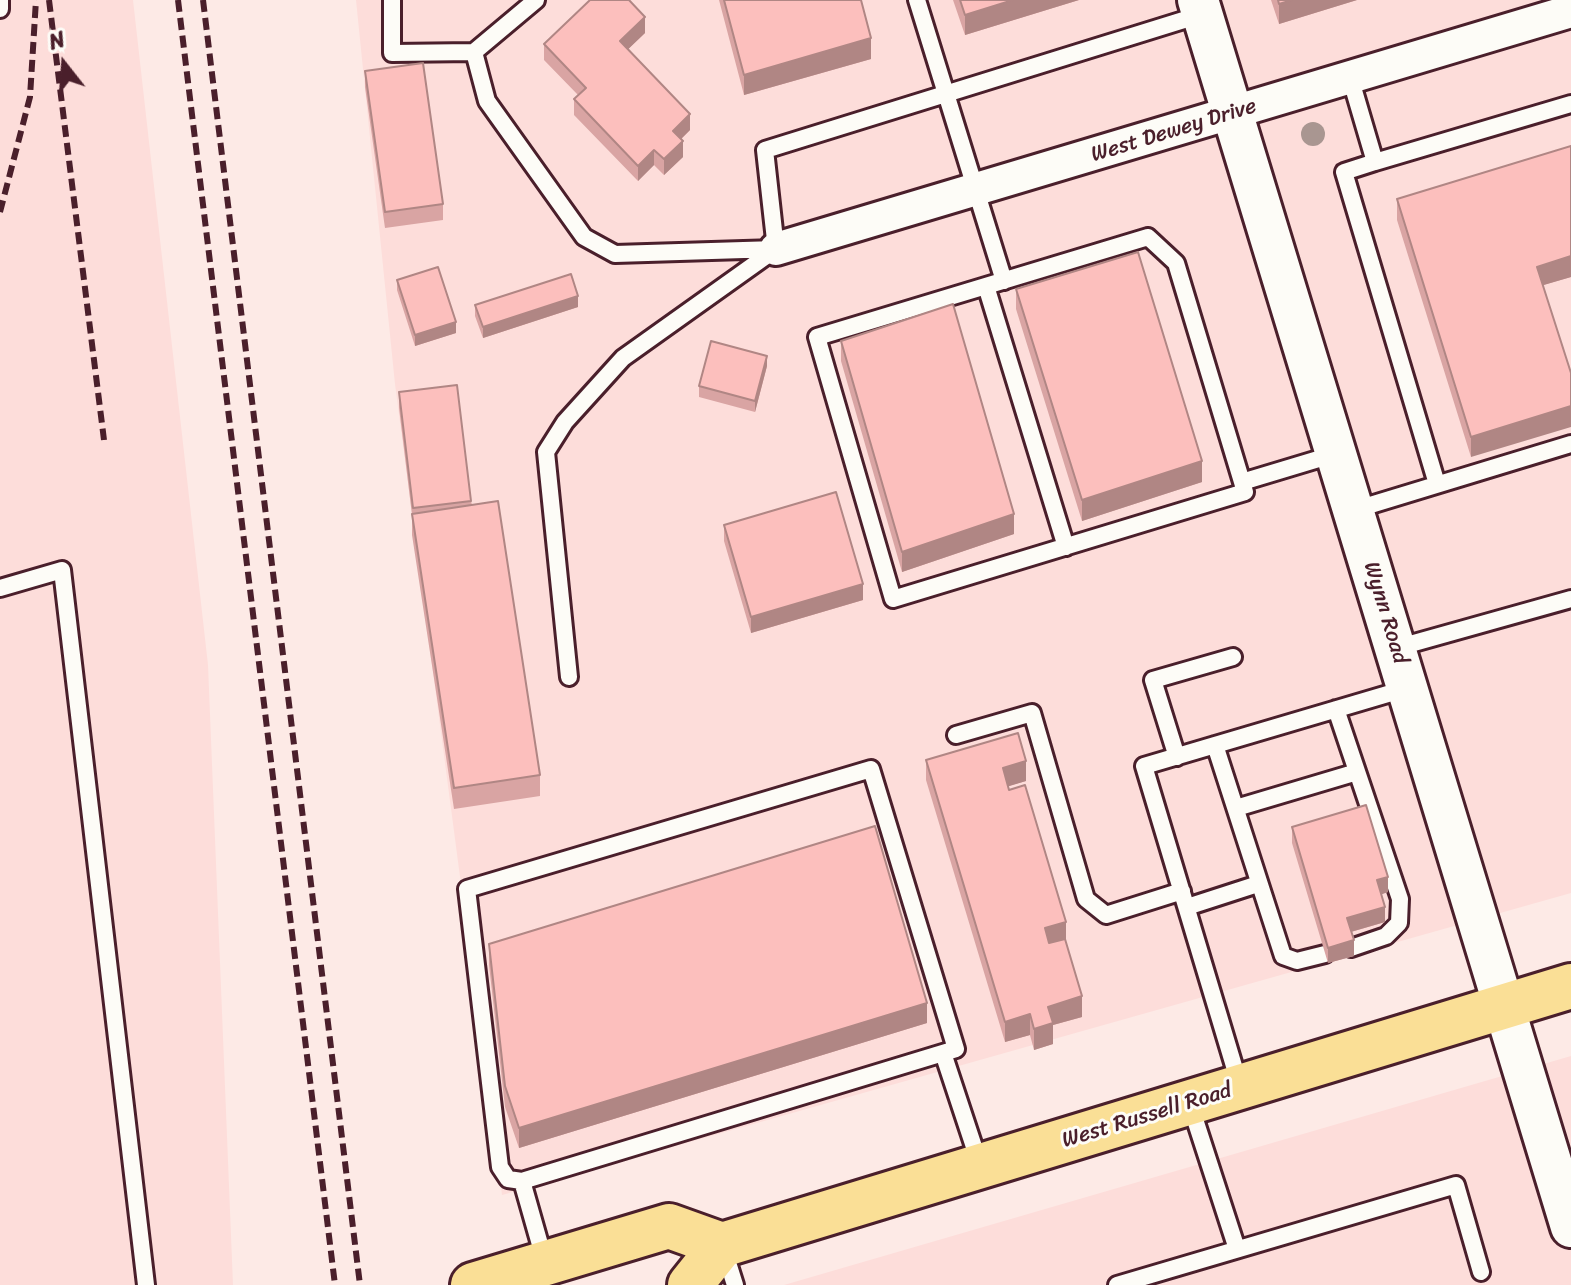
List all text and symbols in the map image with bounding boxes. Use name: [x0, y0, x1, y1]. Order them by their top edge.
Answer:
text: N: [44, 20, 70, 61]
north arrow: [24, 24, 104, 104]
street label: West Dewey Drive: [1088, 93, 1260, 169]
street label: Wynn Road: [1357, 559, 1413, 667]
street label: West Russell Road: [1059, 1078, 1235, 1154]

